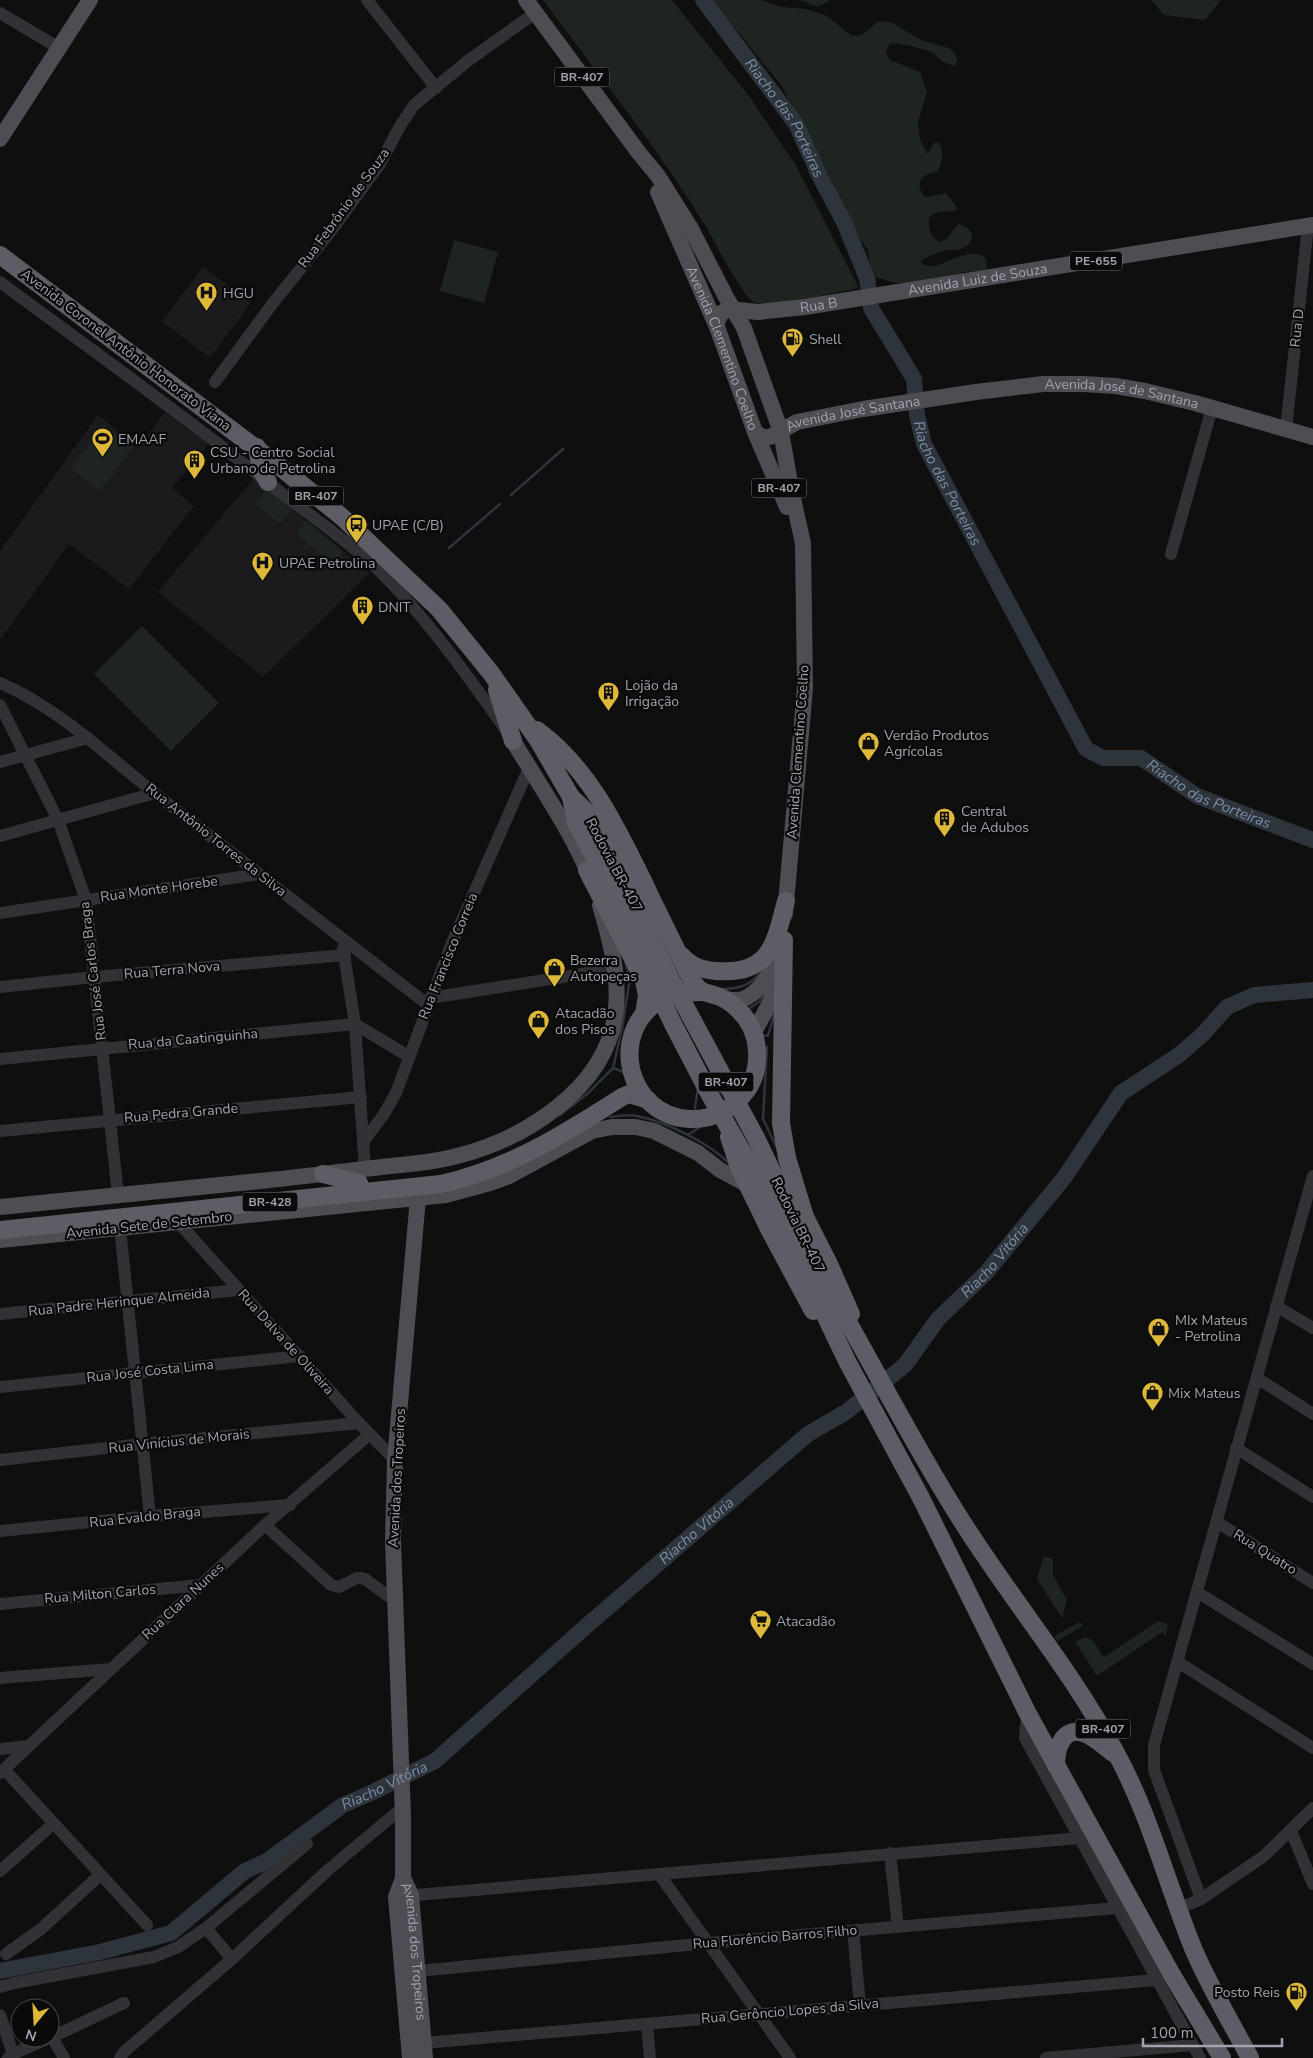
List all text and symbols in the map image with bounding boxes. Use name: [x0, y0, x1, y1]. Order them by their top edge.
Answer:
water label: Riacho das Porteiras: [740, 54, 829, 181]
road number: BR-407: [554, 68, 610, 86]
street label: Rua Febrônio de Souza: [294, 144, 394, 272]
road number: PE-655: [1070, 252, 1122, 270]
street label: Avenida Luiz de Souza: [907, 259, 1049, 300]
street label: Avenida Clementino Coelho: [682, 263, 763, 433]
street label: Avenida Coronel Antônio Honorato Viana: [17, 264, 235, 436]
hospital icon: HGU: [195, 281, 219, 312]
place label: HGU: [223, 284, 254, 303]
street label: Rua B: [799, 292, 839, 317]
street label: Rua D: [1286, 308, 1308, 348]
fuel station icon: Shell: [781, 327, 805, 358]
place label: Shell: [809, 330, 842, 349]
street label: Avenida José de Santana: [1045, 374, 1201, 413]
street label: Avenida José Santana: [782, 391, 921, 436]
water label: Riacho das Porteiras: [909, 419, 986, 549]
sports icon: EMAAF: [90, 427, 114, 458]
place label: EMAAF: [118, 430, 167, 449]
place label: CSU - Centro Social Urbano de Petrolina: [210, 443, 336, 478]
building icon: CSU - Centro Social Urbano de Petrolina: [182, 448, 206, 479]
road number: BR-407: [752, 478, 806, 498]
road number: BR-407: [288, 486, 344, 506]
bus stop icon: UPAE (C/B): [344, 513, 368, 544]
place label: UPAE (C/B): [372, 516, 444, 535]
hospital icon: UPAE Petrolina: [251, 551, 275, 582]
place label: UPAE Petrolina: [279, 554, 375, 573]
building icon: DNIT: [350, 595, 374, 626]
place label: DNIT: [378, 598, 411, 617]
street label: Avenida Clementino Coelho: [782, 664, 814, 840]
place label: Lojão da Irrigação: [625, 676, 679, 711]
building icon: Lojão da Irrigação: [597, 681, 621, 712]
place label: Verdão Produtos Agrícolas: [883, 726, 989, 761]
shop icon: Verdão Produtos Agrícolas: [856, 731, 880, 762]
water label: Riacho das Porteiras: [1143, 755, 1274, 833]
street label: Rua Antônio Torres da Silva: [142, 779, 290, 901]
place label: Central de Adubos: [961, 802, 1029, 837]
building icon: Central de Adubos: [933, 807, 957, 838]
street label: Rodovia BR-407: [581, 815, 647, 915]
street label: Rua Monte Horebe: [99, 871, 219, 907]
street label: Rua Francisco Correia: [414, 890, 482, 1022]
street label: Rua José Carlos Braga: [75, 901, 111, 1041]
place label: Bezerra Autopeças: [570, 951, 637, 986]
street label: Rua Terra Nova: [123, 956, 221, 984]
shop icon: Bezerra Autopeças: [542, 956, 566, 987]
place label: Atacadão dos Pisos: [555, 1004, 615, 1039]
shop icon: Atacadão dos Pisos: [527, 1009, 551, 1040]
street label: Rua da Caatinguinha: [127, 1024, 259, 1054]
road number: BR-407: [698, 1072, 754, 1092]
street label: Rua Pedra Grande: [123, 1099, 239, 1127]
street label: Rodovia BR-407: [767, 1174, 829, 1276]
road number: BR-428: [242, 1192, 298, 1212]
street label: Avenida Sete de Setembro: [65, 1207, 233, 1243]
water label: Riacho Vitória: [956, 1219, 1033, 1302]
street label: Rua Padre Herinque Almeida: [27, 1283, 211, 1321]
street label: Rua Dalva de Oliveira: [234, 1285, 338, 1399]
place label: MIx Mateus - Petrolina: [1175, 1311, 1248, 1346]
shop icon: MIx Mateus - Petrolina: [1147, 1316, 1171, 1347]
street label: Rua José Costa Lima: [85, 1355, 215, 1387]
shop icon: Mix Mateus: [1140, 1381, 1164, 1412]
place label: Mix Mateus: [1168, 1384, 1241, 1403]
street label: Avenida dos Tropeiros: [384, 1408, 410, 1548]
street label: Rua Vinícius de Morais: [108, 1424, 251, 1458]
water label: Riacho Vitória: [655, 1492, 738, 1569]
street label: Rua Evaldo Braga: [88, 1502, 202, 1532]
street label: Rua Quatro: [1229, 1525, 1301, 1579]
street label: Rua Clara Nunes: [138, 1558, 228, 1644]
street label: Rua Milton Carlos: [43, 1580, 157, 1608]
supermarket icon: Atacadão: [748, 1609, 772, 1640]
place label: Atacadão: [776, 1612, 836, 1631]
road number: BR-407: [1076, 1720, 1130, 1738]
water label: Riacho Vitória: [338, 1756, 431, 1815]
street label: Avenida dos Tropeiros: [397, 1878, 431, 2021]
street label: Rua Florêncio Barros Filho: [692, 1920, 858, 1954]
fuel station icon: Posto Reis: [1284, 1980, 1308, 2011]
place label: Posto Reis: [1214, 1983, 1280, 2002]
street label: Rua Gerôncio Lopes da Silva: [700, 1994, 880, 2028]
north arrow: [10, 1998, 60, 2048]
scale bar: [1143, 2016, 1282, 2048]
text: 100 m: [1150, 2023, 1194, 2043]
text: N: [23, 2024, 39, 2046]

